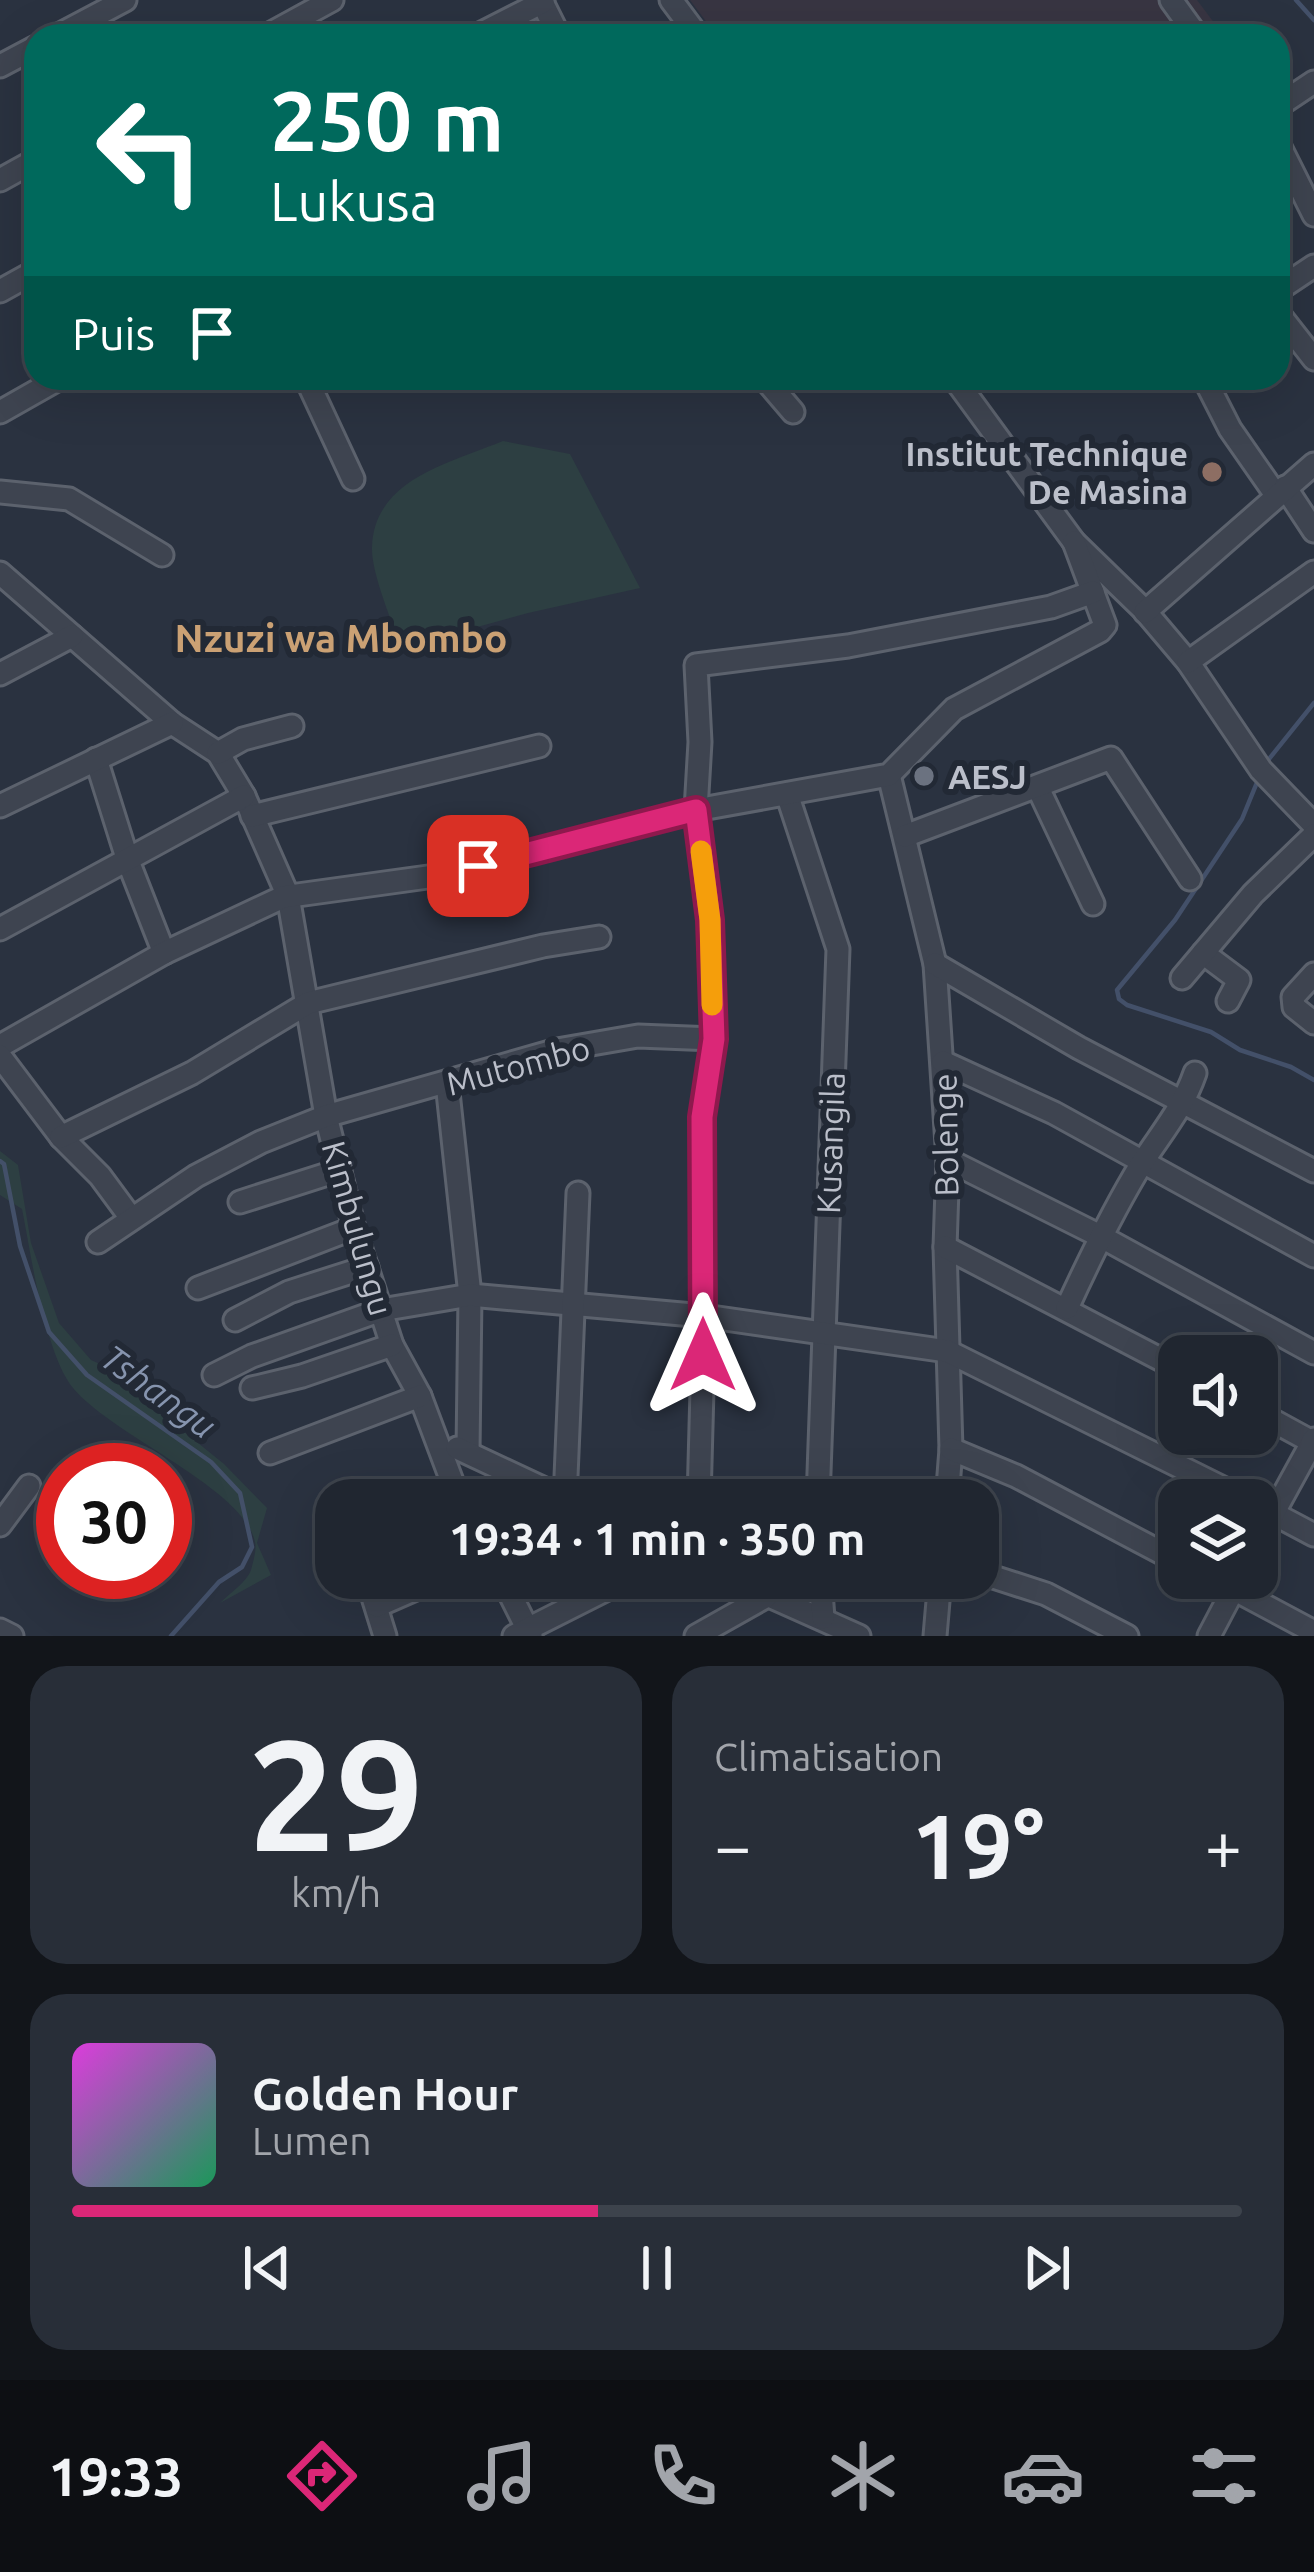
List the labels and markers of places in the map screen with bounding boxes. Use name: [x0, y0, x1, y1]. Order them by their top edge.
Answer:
place label: Institut Technique De Masina: [906, 435, 1188, 510]
marker: Institut Technique De Masina: [1199, 459, 1225, 485]
place label: AESJ: [948, 758, 1027, 795]
marker: AESJ: [911, 763, 937, 789]
pin: [427, 815, 529, 917]

